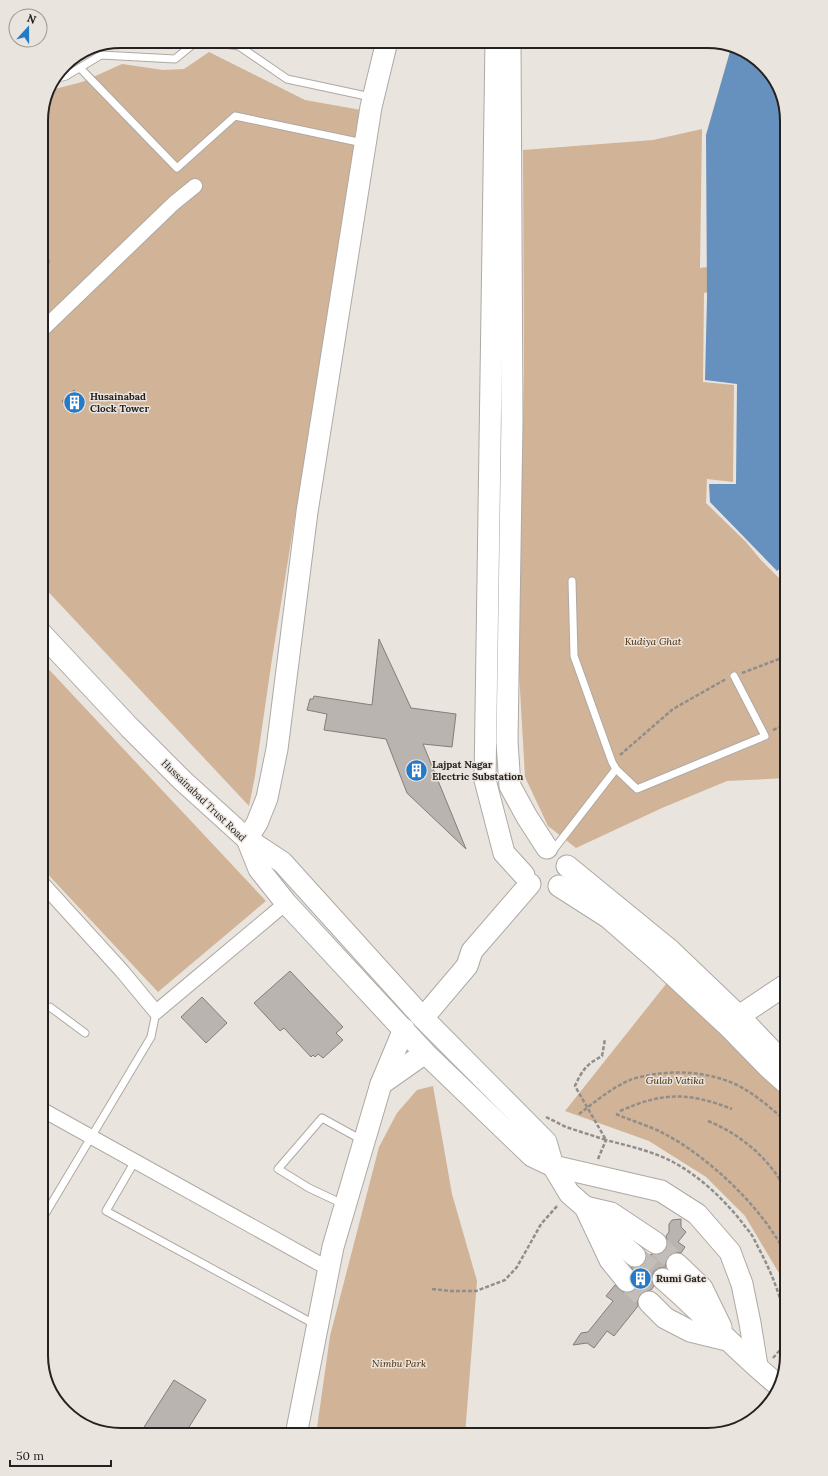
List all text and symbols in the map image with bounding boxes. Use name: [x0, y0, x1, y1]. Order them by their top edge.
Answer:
north arrow: [8, 8, 48, 48]
text: N: [25, 11, 39, 27]
building icon: Husainabad Clock Tower: [61, 389, 87, 415]
place label: Husainabad Clock Tower: [90, 390, 149, 415]
park label: Kudiya Ghat: [625, 635, 682, 648]
street label: Hussainabad Trust Road: [159, 757, 249, 844]
building icon: Lajpat Nagar Electric Substation: [403, 757, 429, 783]
place label: Lajpat Nagar Electric Substation: [432, 758, 524, 783]
park label: Gulab Vatika: [646, 1074, 705, 1087]
building icon: Rumi Gate: [627, 1265, 653, 1291]
place label: Rumi Gate: [656, 1272, 707, 1285]
park label: Nimbu Park: [372, 1357, 426, 1370]
scale bar: [10, 1442, 111, 1468]
text: 50 m: [16, 1448, 44, 1463]

